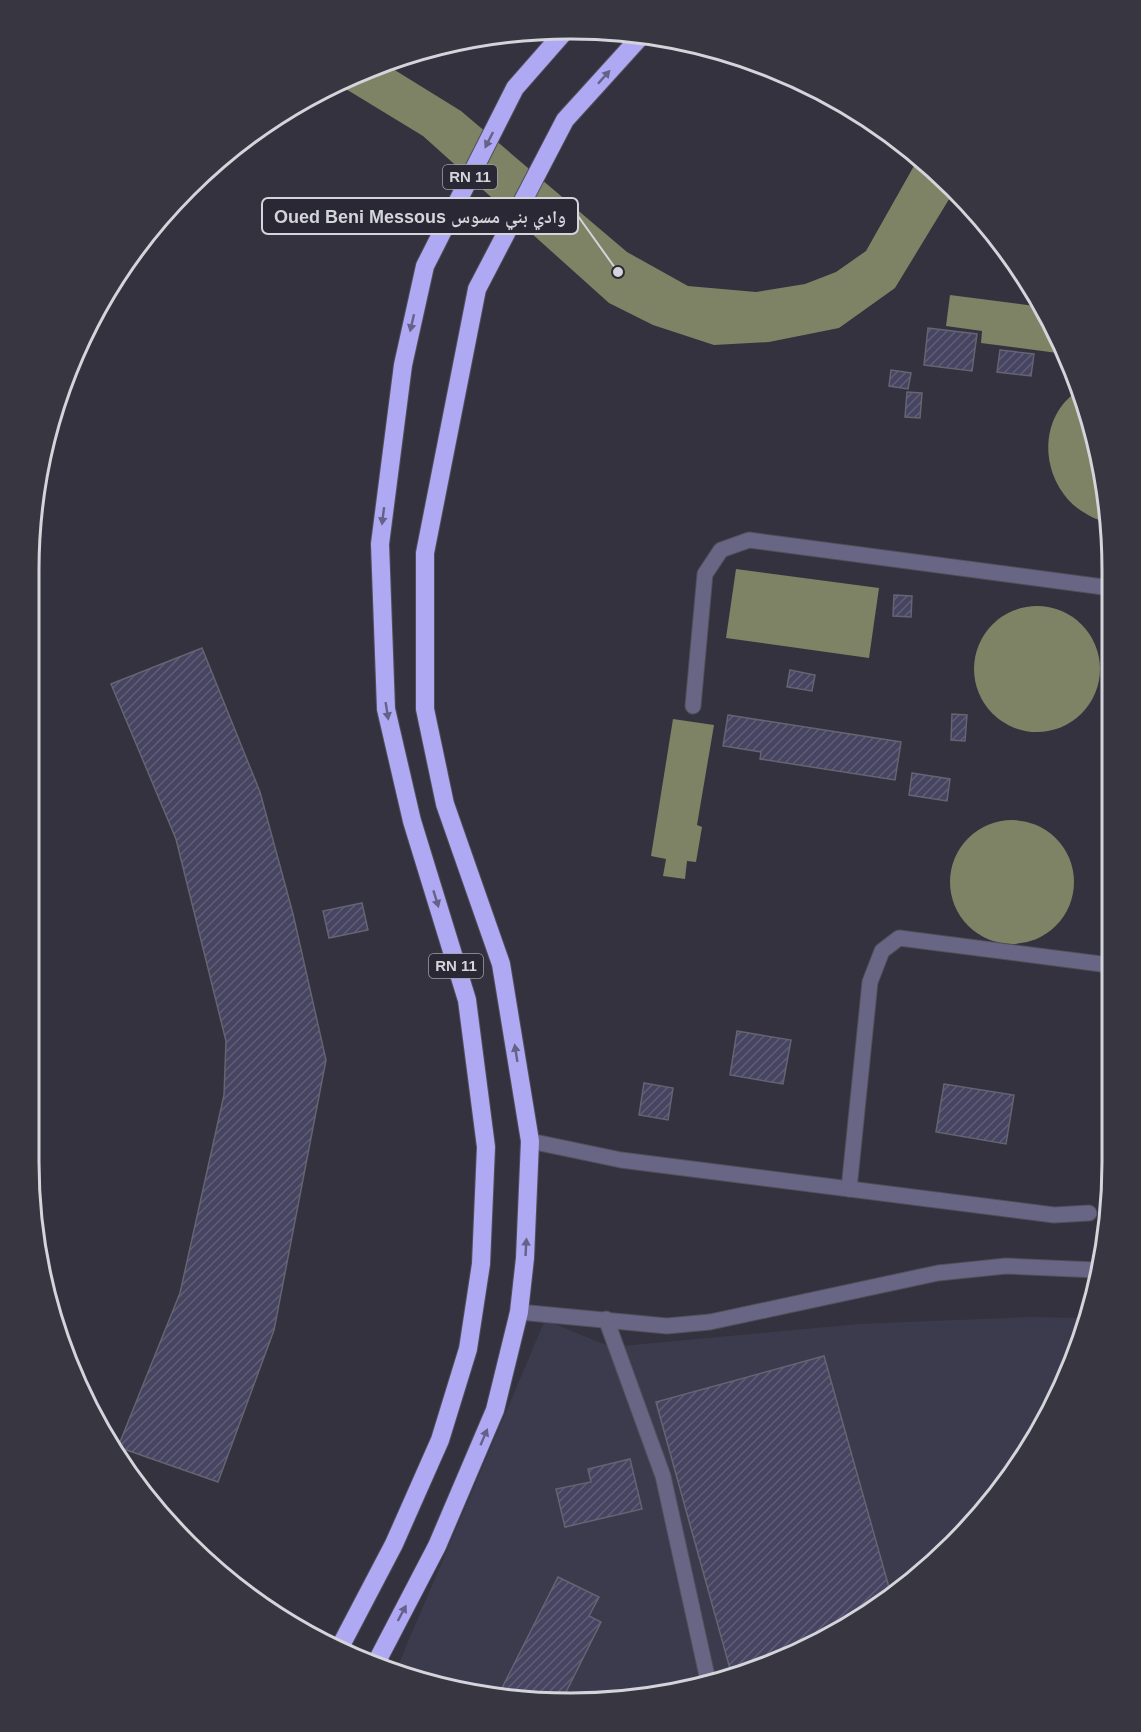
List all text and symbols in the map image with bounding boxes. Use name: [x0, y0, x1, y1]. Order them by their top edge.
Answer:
one-way arrow: [597, 70, 610, 85]
one-way arrow: [484, 132, 493, 149]
road number: RN 11: [443, 165, 497, 189]
callout: Oued Beni Messous وادي بني مسوس: [262, 198, 578, 234]
text: Oued Beni Messous وادي بني مسوس: [274, 207, 566, 231]
one-way arrow: [407, 314, 416, 333]
one-way arrow: [379, 507, 388, 526]
one-way arrow: [383, 701, 392, 720]
one-way arrow: [432, 890, 441, 908]
road number: RN 11: [429, 954, 483, 978]
one-way arrow: [511, 1044, 520, 1063]
one-way arrow: [521, 1237, 530, 1256]
one-way arrow: [479, 1427, 489, 1445]
one-way arrow: [397, 1605, 407, 1622]

